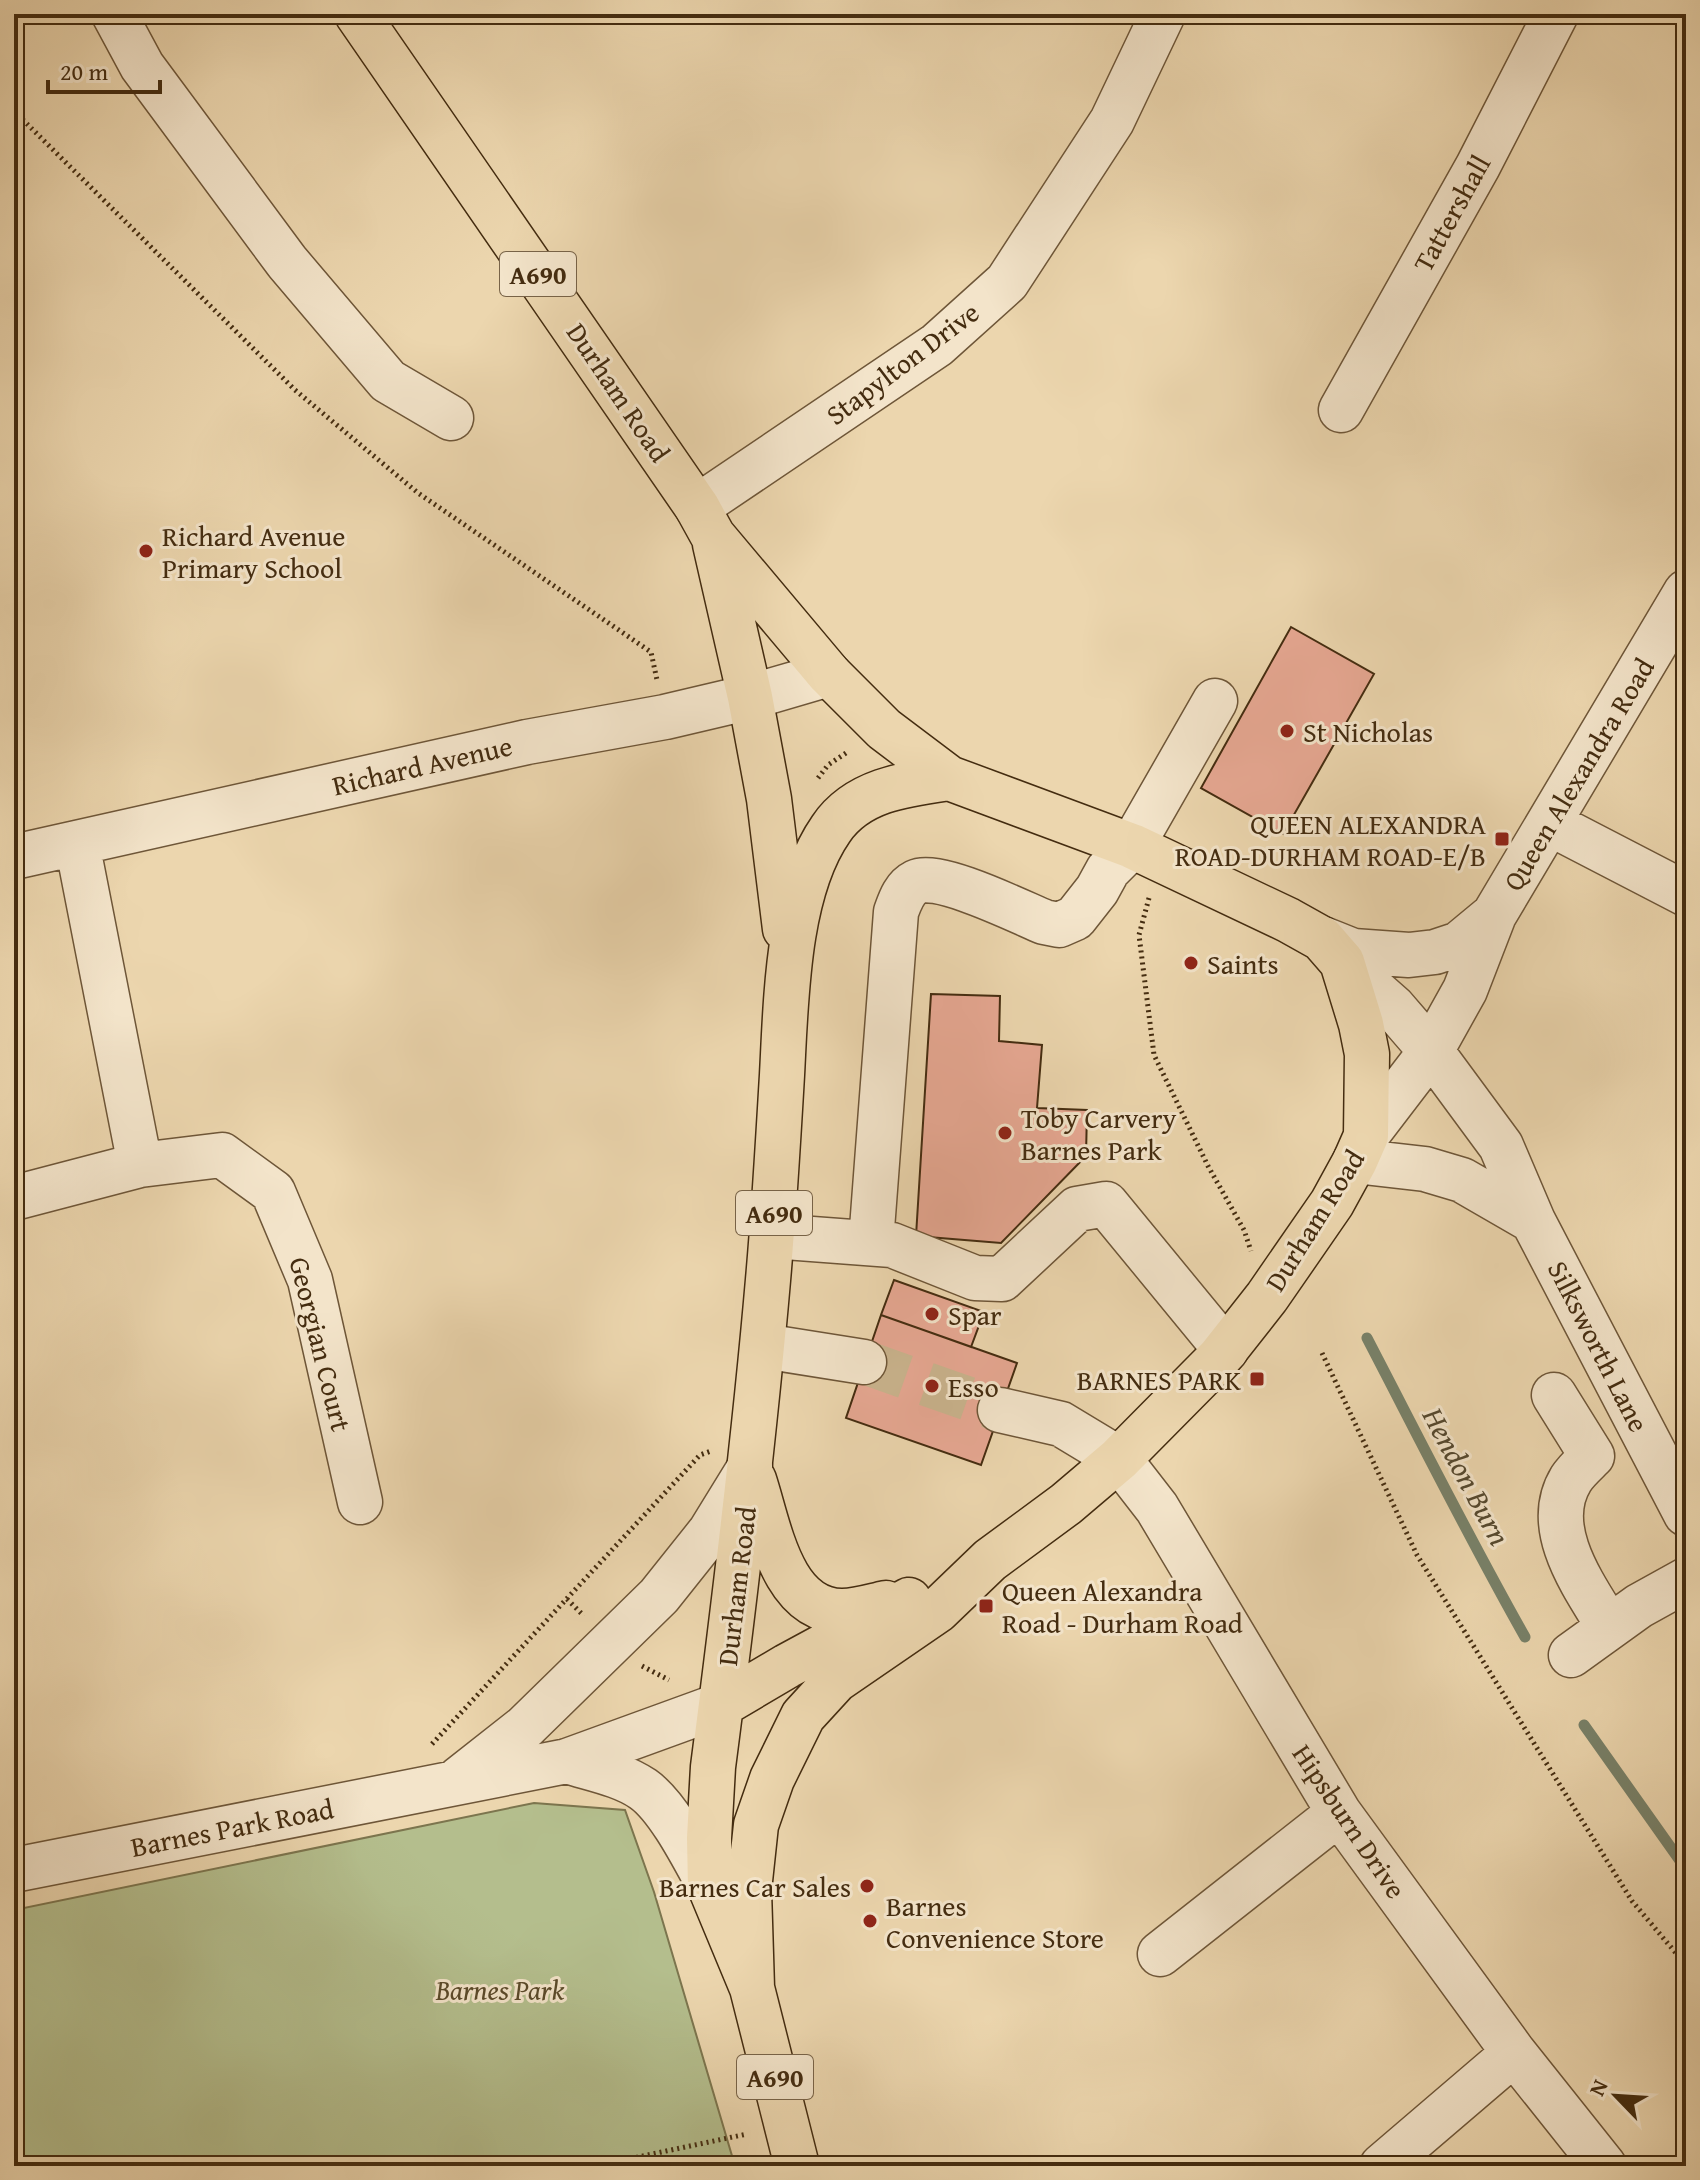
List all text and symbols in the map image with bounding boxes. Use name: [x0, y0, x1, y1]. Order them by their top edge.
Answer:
scale bar: [48, 44, 160, 94]
text: 20 m: [60, 54, 108, 89]
street label: Tattershall: [1402, 147, 1500, 279]
road number: A690: [500, 252, 576, 296]
street label: Stapylton Drive: [817, 292, 987, 434]
street label: Durham Road: [557, 314, 681, 470]
place label: Richard Avenue Primary School: [162, 515, 345, 588]
marker: Richard Avenue Primary School: [137, 542, 155, 560]
street label: Queen Alexandra Road: [1492, 650, 1664, 898]
place label: St Nicholas: [1303, 711, 1433, 752]
marker: St Nicholas: [1278, 722, 1296, 740]
street label: Richard Avenue: [328, 724, 516, 806]
place label: QUEEN ALEXANDRA ROAD-DURHAM ROAD-E/B: [1175, 803, 1486, 876]
marker: QUEEN ALEXANDRA ROAD-DURHAM ROAD-E/B: [1493, 830, 1511, 848]
place label: Saints: [1207, 943, 1279, 984]
marker: Saints: [1182, 954, 1200, 972]
place label: Toby Carvery Barnes Park: [1021, 1097, 1176, 1170]
marker: Toby Carvery Barnes Park: [996, 1124, 1014, 1142]
street label: Durham Road: [1254, 1141, 1374, 1299]
road number: A690: [736, 1191, 812, 1235]
street label: Georgian Court: [280, 1252, 363, 1436]
street label: Silksworth Lane: [1538, 1253, 1660, 1439]
place label: Spar: [948, 1294, 1002, 1335]
marker: Spar: [923, 1305, 941, 1323]
place label: BARNES PARK: [1077, 1359, 1241, 1400]
place label: Esso: [948, 1366, 999, 1407]
marker: BARNES PARK: [1248, 1370, 1266, 1388]
marker: Esso: [923, 1377, 941, 1395]
water label: Hendon Burn: [1412, 1398, 1522, 1553]
street label: Durham Road: [706, 1504, 766, 1668]
place label: Queen Alexandra Road - Durham Road: [1002, 1570, 1243, 1643]
marker: Queen Alexandra Road - Durham Road: [977, 1597, 995, 1615]
street label: Hipsburn Drive: [1283, 1736, 1417, 1906]
street label: Barnes Park Road: [127, 1787, 337, 1867]
place label: Barnes Car Sales: [659, 1866, 851, 1907]
marker: Barnes Car Sales: [858, 1877, 876, 1895]
place label: Barnes Convenience Store: [886, 1885, 1104, 1958]
marker: Barnes Convenience Store: [861, 1912, 879, 1930]
park label: Barnes Park: [435, 1969, 564, 2010]
road number: A690: [737, 2055, 813, 2099]
north arrow: [1576, 2056, 1656, 2136]
text: N: [1580, 2074, 1616, 2101]

